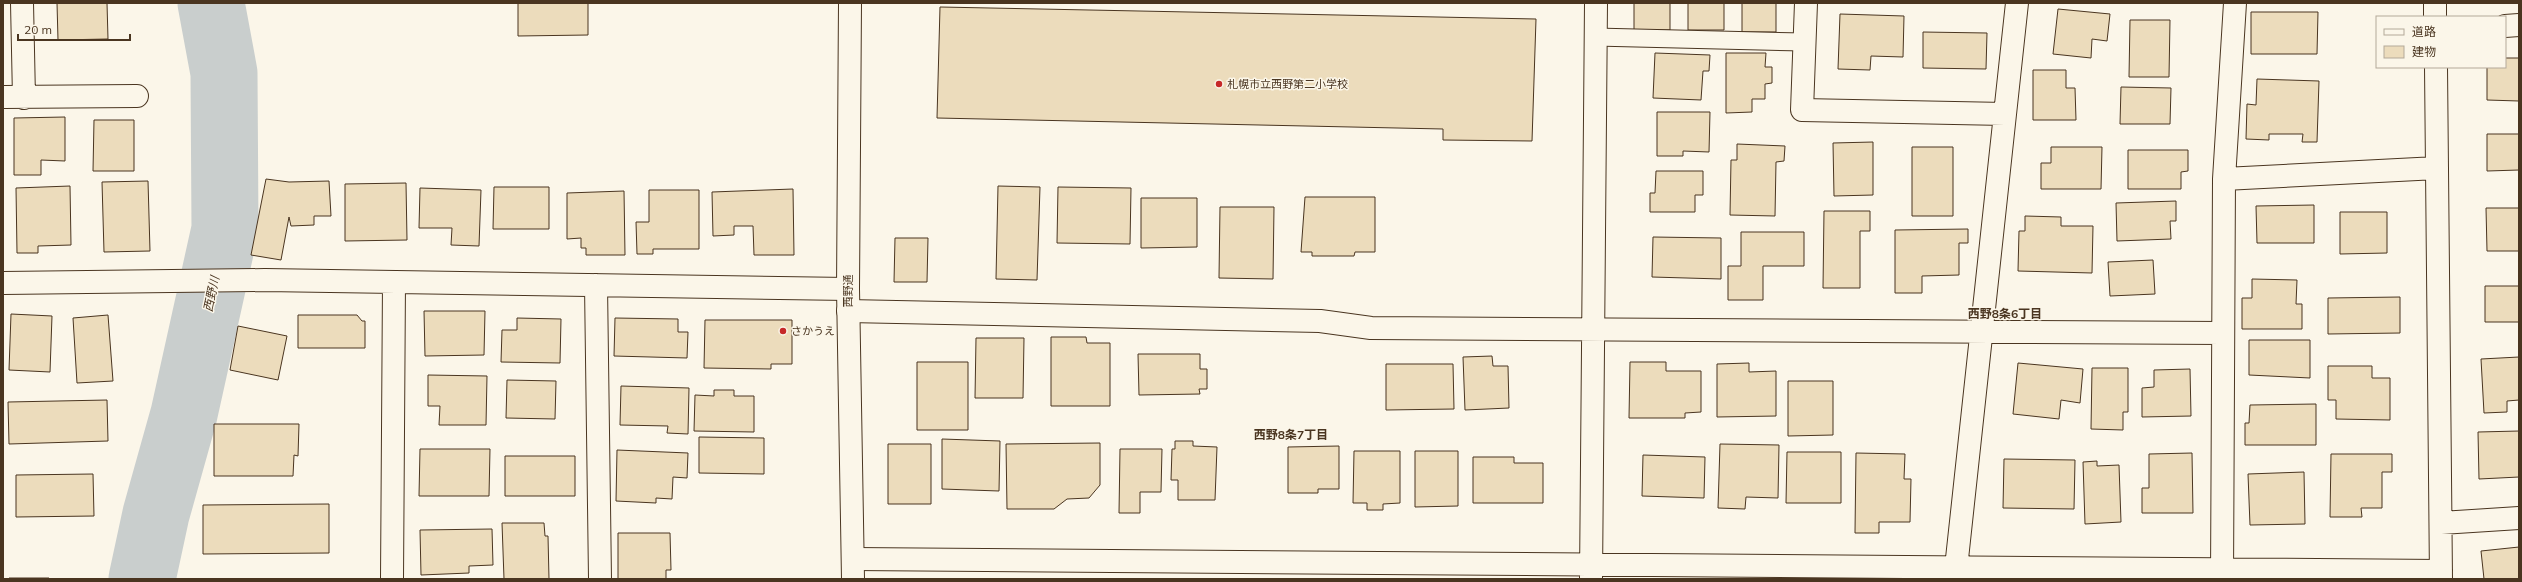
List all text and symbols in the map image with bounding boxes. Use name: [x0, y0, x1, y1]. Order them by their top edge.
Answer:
scale bar: [18, 16, 130, 42]
legend: [2376, 16, 2506, 68]
text: 20 m: [24, 22, 52, 37]
text: 道路: [2412, 24, 2436, 39]
text: 建物: [2412, 44, 2436, 59]
place label: 札幌市立西野第二小学校: [1227, 77, 1348, 91]
marker: 札幌市立西野第二小学校: [1214, 79, 1224, 89]
water label: 西野川: [200, 273, 222, 313]
street label: 西野通: [841, 275, 855, 308]
district label: 西野8条6丁目: [1968, 306, 2042, 321]
place label: さかうえ: [791, 324, 835, 338]
marker: さかうえ: [778, 326, 788, 336]
district label: 西野8条7丁目: [1254, 427, 1328, 442]

